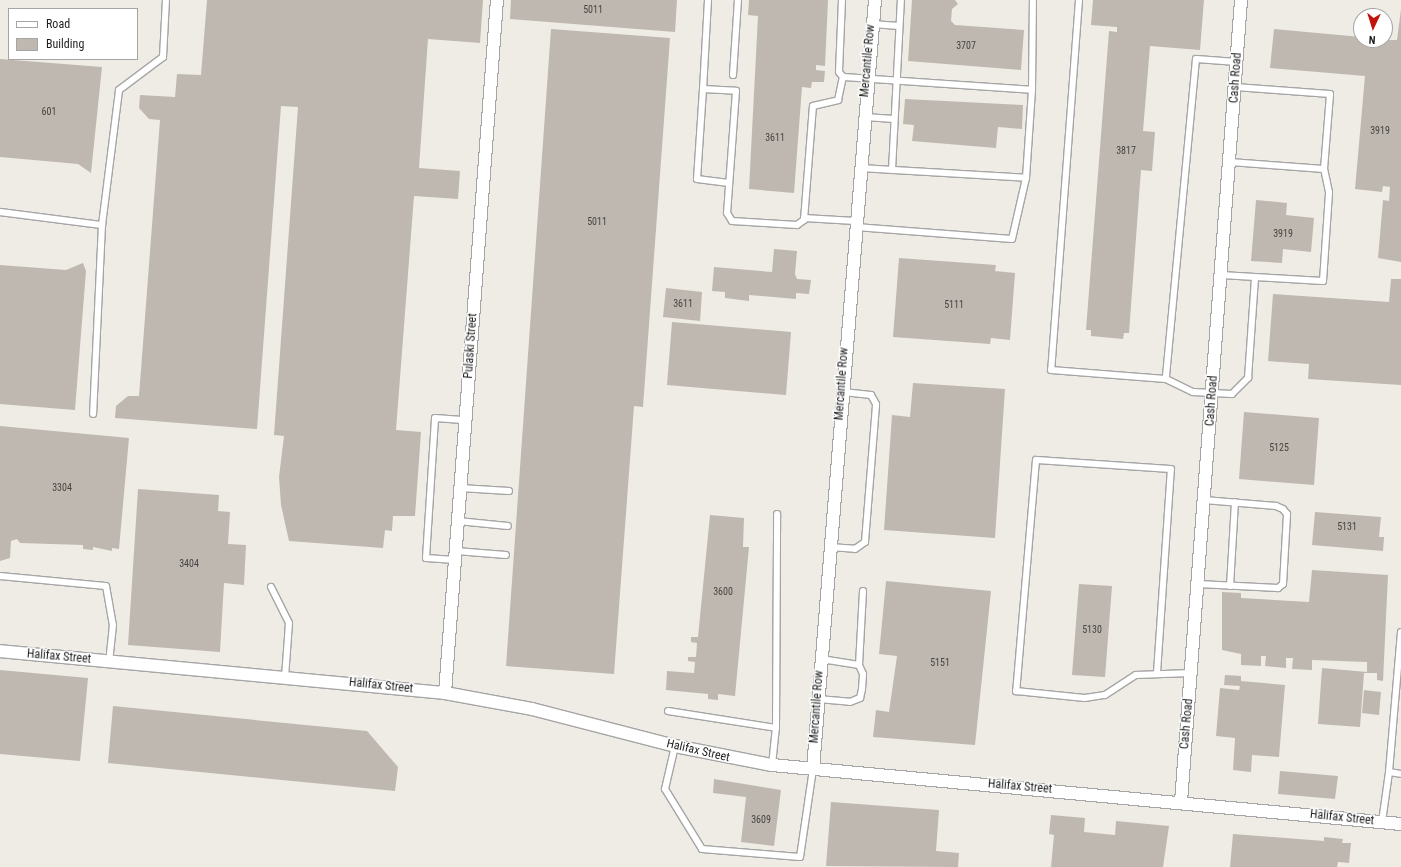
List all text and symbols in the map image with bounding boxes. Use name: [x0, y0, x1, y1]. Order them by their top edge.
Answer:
house number: 5011: [583, 4, 603, 16]
legend: [8, 8, 138, 60]
north arrow: [1353, 8, 1393, 48]
text: Road: [46, 17, 70, 31]
street label: Mercantile Row: [858, 24, 878, 98]
text: N: [1368, 33, 1376, 46]
text: Building: [46, 37, 84, 51]
house number: 3707: [956, 40, 976, 52]
street label: Cash Road: [1227, 52, 1245, 104]
house number: 601: [42, 106, 56, 118]
house number: 3919: [1370, 125, 1390, 137]
house number: 3611: [765, 132, 785, 144]
house number: 3817: [1116, 145, 1136, 157]
house number: 5011: [587, 216, 607, 228]
house number: 3919: [1273, 228, 1293, 240]
house number: 3611: [673, 298, 693, 310]
house number: 5111: [944, 299, 964, 311]
street label: Pulaski Street: [462, 313, 480, 379]
street label: Mercantile Row: [832, 347, 852, 421]
street label: Cash Road: [1203, 375, 1221, 427]
house number: 5125: [1269, 442, 1289, 454]
house number: 3304: [52, 482, 72, 494]
house number: 5131: [1337, 521, 1357, 533]
house number: 3404: [179, 558, 199, 570]
house number: 3600: [713, 586, 733, 598]
house number: 5130: [1082, 624, 1102, 636]
street label: Halifax Street: [26, 647, 92, 667]
house number: 5151: [930, 657, 950, 669]
street label: Mercantile Row: [807, 670, 827, 744]
street label: Halifax Street: [348, 675, 414, 697]
street label: Cash Road: [1178, 698, 1196, 750]
street label: Halifax Street: [665, 737, 731, 765]
street label: Halifax Street: [987, 777, 1053, 797]
street label: Halifax Street: [1309, 807, 1375, 829]
house number: 3609: [751, 814, 771, 826]

